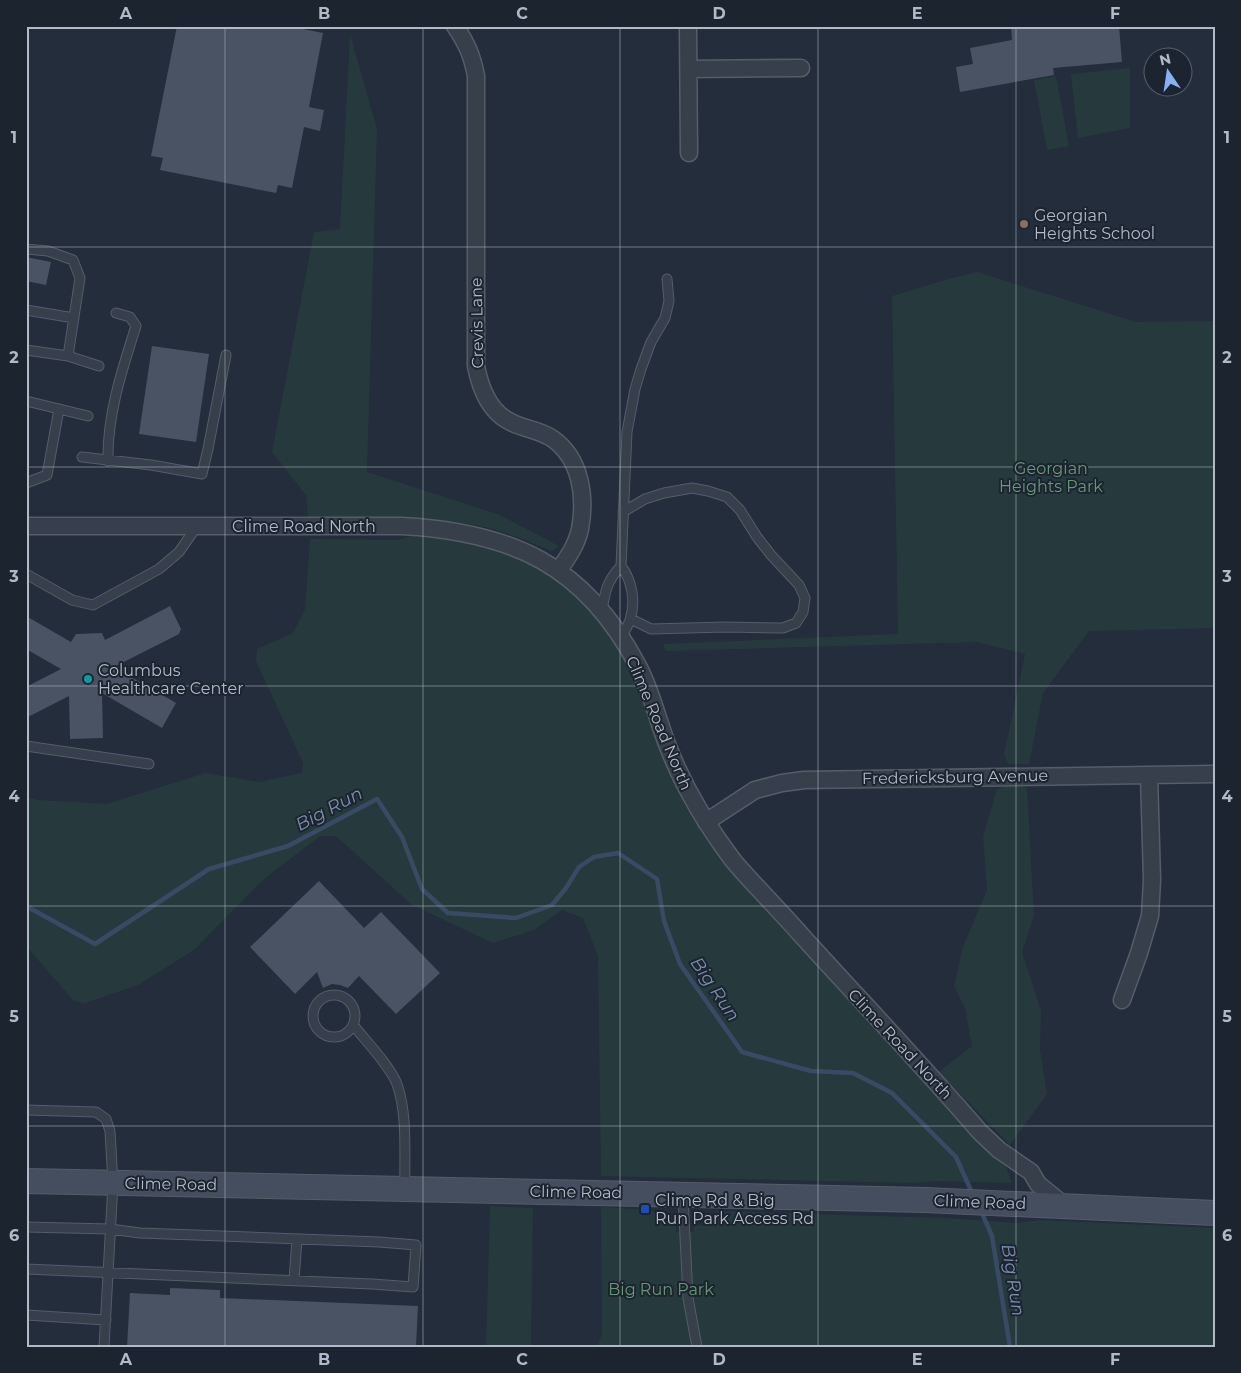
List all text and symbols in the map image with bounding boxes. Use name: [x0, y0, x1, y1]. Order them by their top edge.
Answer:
text: A: [119, 4, 133, 23]
text: B: [318, 4, 330, 23]
text: C: [516, 4, 528, 23]
text: D: [712, 4, 726, 23]
text: E: [912, 4, 922, 23]
text: F: [1110, 4, 1120, 23]
north arrow: [1144, 48, 1194, 98]
text: N: [1158, 49, 1173, 69]
text: 1: [11, 128, 17, 147]
text: 1: [1224, 128, 1230, 147]
place label: Georgian Heights School: [1034, 206, 1155, 243]
marker: Georgian Heights School: [1018, 218, 1030, 230]
street label: Crevis Lane: [467, 277, 487, 369]
text: 2: [9, 348, 19, 367]
text: 2: [1222, 348, 1232, 367]
park label: Georgian Heights Park: [999, 459, 1103, 496]
street label: Clime Road North: [232, 517, 376, 536]
text: 3: [8, 567, 19, 586]
text: 3: [1221, 567, 1232, 586]
street label: Clime Road North: [622, 653, 696, 793]
place label: Columbus Healthcare Center: [98, 661, 244, 698]
marker: Columbus Healthcare Center: [82, 673, 94, 685]
street label: Fredericksburg Avenue: [862, 766, 1048, 788]
water label: Big Run: [292, 782, 366, 836]
text: 4: [8, 787, 20, 806]
text: 4: [1221, 787, 1233, 806]
water label: Big Run: [686, 953, 744, 1025]
street label: Clime Road North: [844, 985, 956, 1103]
text: 5: [9, 1007, 19, 1026]
text: 5: [1222, 1007, 1232, 1026]
street label: Clime Road: [125, 1174, 217, 1194]
street label: Clime Road: [530, 1182, 622, 1202]
place label: Clime Rd & Big Run Park Access Rd: [655, 1191, 814, 1228]
street label: Clime Road: [933, 1191, 1027, 1213]
marker: Clime Rd & Big Run Park Access Rd: [639, 1203, 651, 1215]
text: 6: [9, 1226, 19, 1245]
text: 6: [1222, 1226, 1232, 1245]
water label: Big Run: [996, 1242, 1030, 1318]
park label: Big Run Park: [608, 1280, 714, 1299]
text: A: [119, 1350, 133, 1369]
text: B: [318, 1350, 330, 1369]
text: C: [516, 1350, 528, 1369]
text: D: [712, 1350, 726, 1369]
text: E: [912, 1350, 922, 1369]
text: F: [1110, 1350, 1120, 1369]

